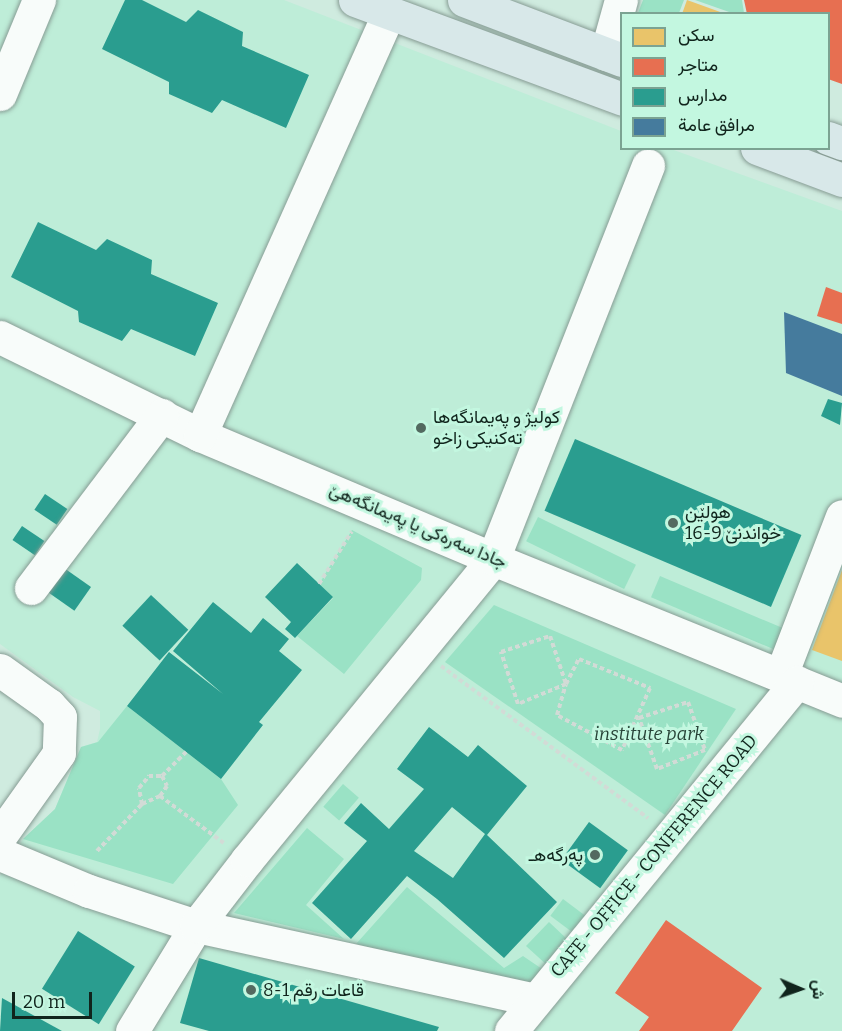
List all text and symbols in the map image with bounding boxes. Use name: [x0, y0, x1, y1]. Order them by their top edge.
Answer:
legend: [620, 12, 830, 150]
text: سكن: [678, 24, 714, 46]
text: متاجر: [678, 54, 718, 76]
text: مدارس: [678, 84, 727, 106]
text: مرافق عامة: [678, 114, 755, 136]
place label: كوليژ و په‌يمانگه‌ها ته‌كنيكى زاخو: [433, 407, 560, 450]
marker: كوليژ و په‌يمانگه‌ها ته‌كنيكى زاخو: [414, 421, 428, 435]
street label: جادا سه‌ره‌كى يا په‌يمانگه‌هێ: [326, 479, 510, 573]
place label: هولێن خواندنێ 9-16: [685, 502, 781, 544]
marker: هولێن خواندنێ 9-16: [666, 516, 680, 530]
park label: institute park: [594, 723, 704, 745]
street label: CAFE - OFFICE - CONFERENCE ROAD: [546, 730, 762, 982]
place label: په‌رگه‌هـ: [529, 844, 583, 866]
marker: په‌رگه‌هـ: [588, 848, 602, 862]
north arrow: [770, 959, 830, 1019]
place label: قاعات رقم 1-8: [263, 979, 364, 1001]
scale bar: [15, 980, 94, 1018]
text: ش: [809, 980, 828, 1000]
marker: قاعات رقم 1-8: [244, 983, 258, 997]
text: 20 m: [23, 991, 65, 1013]

